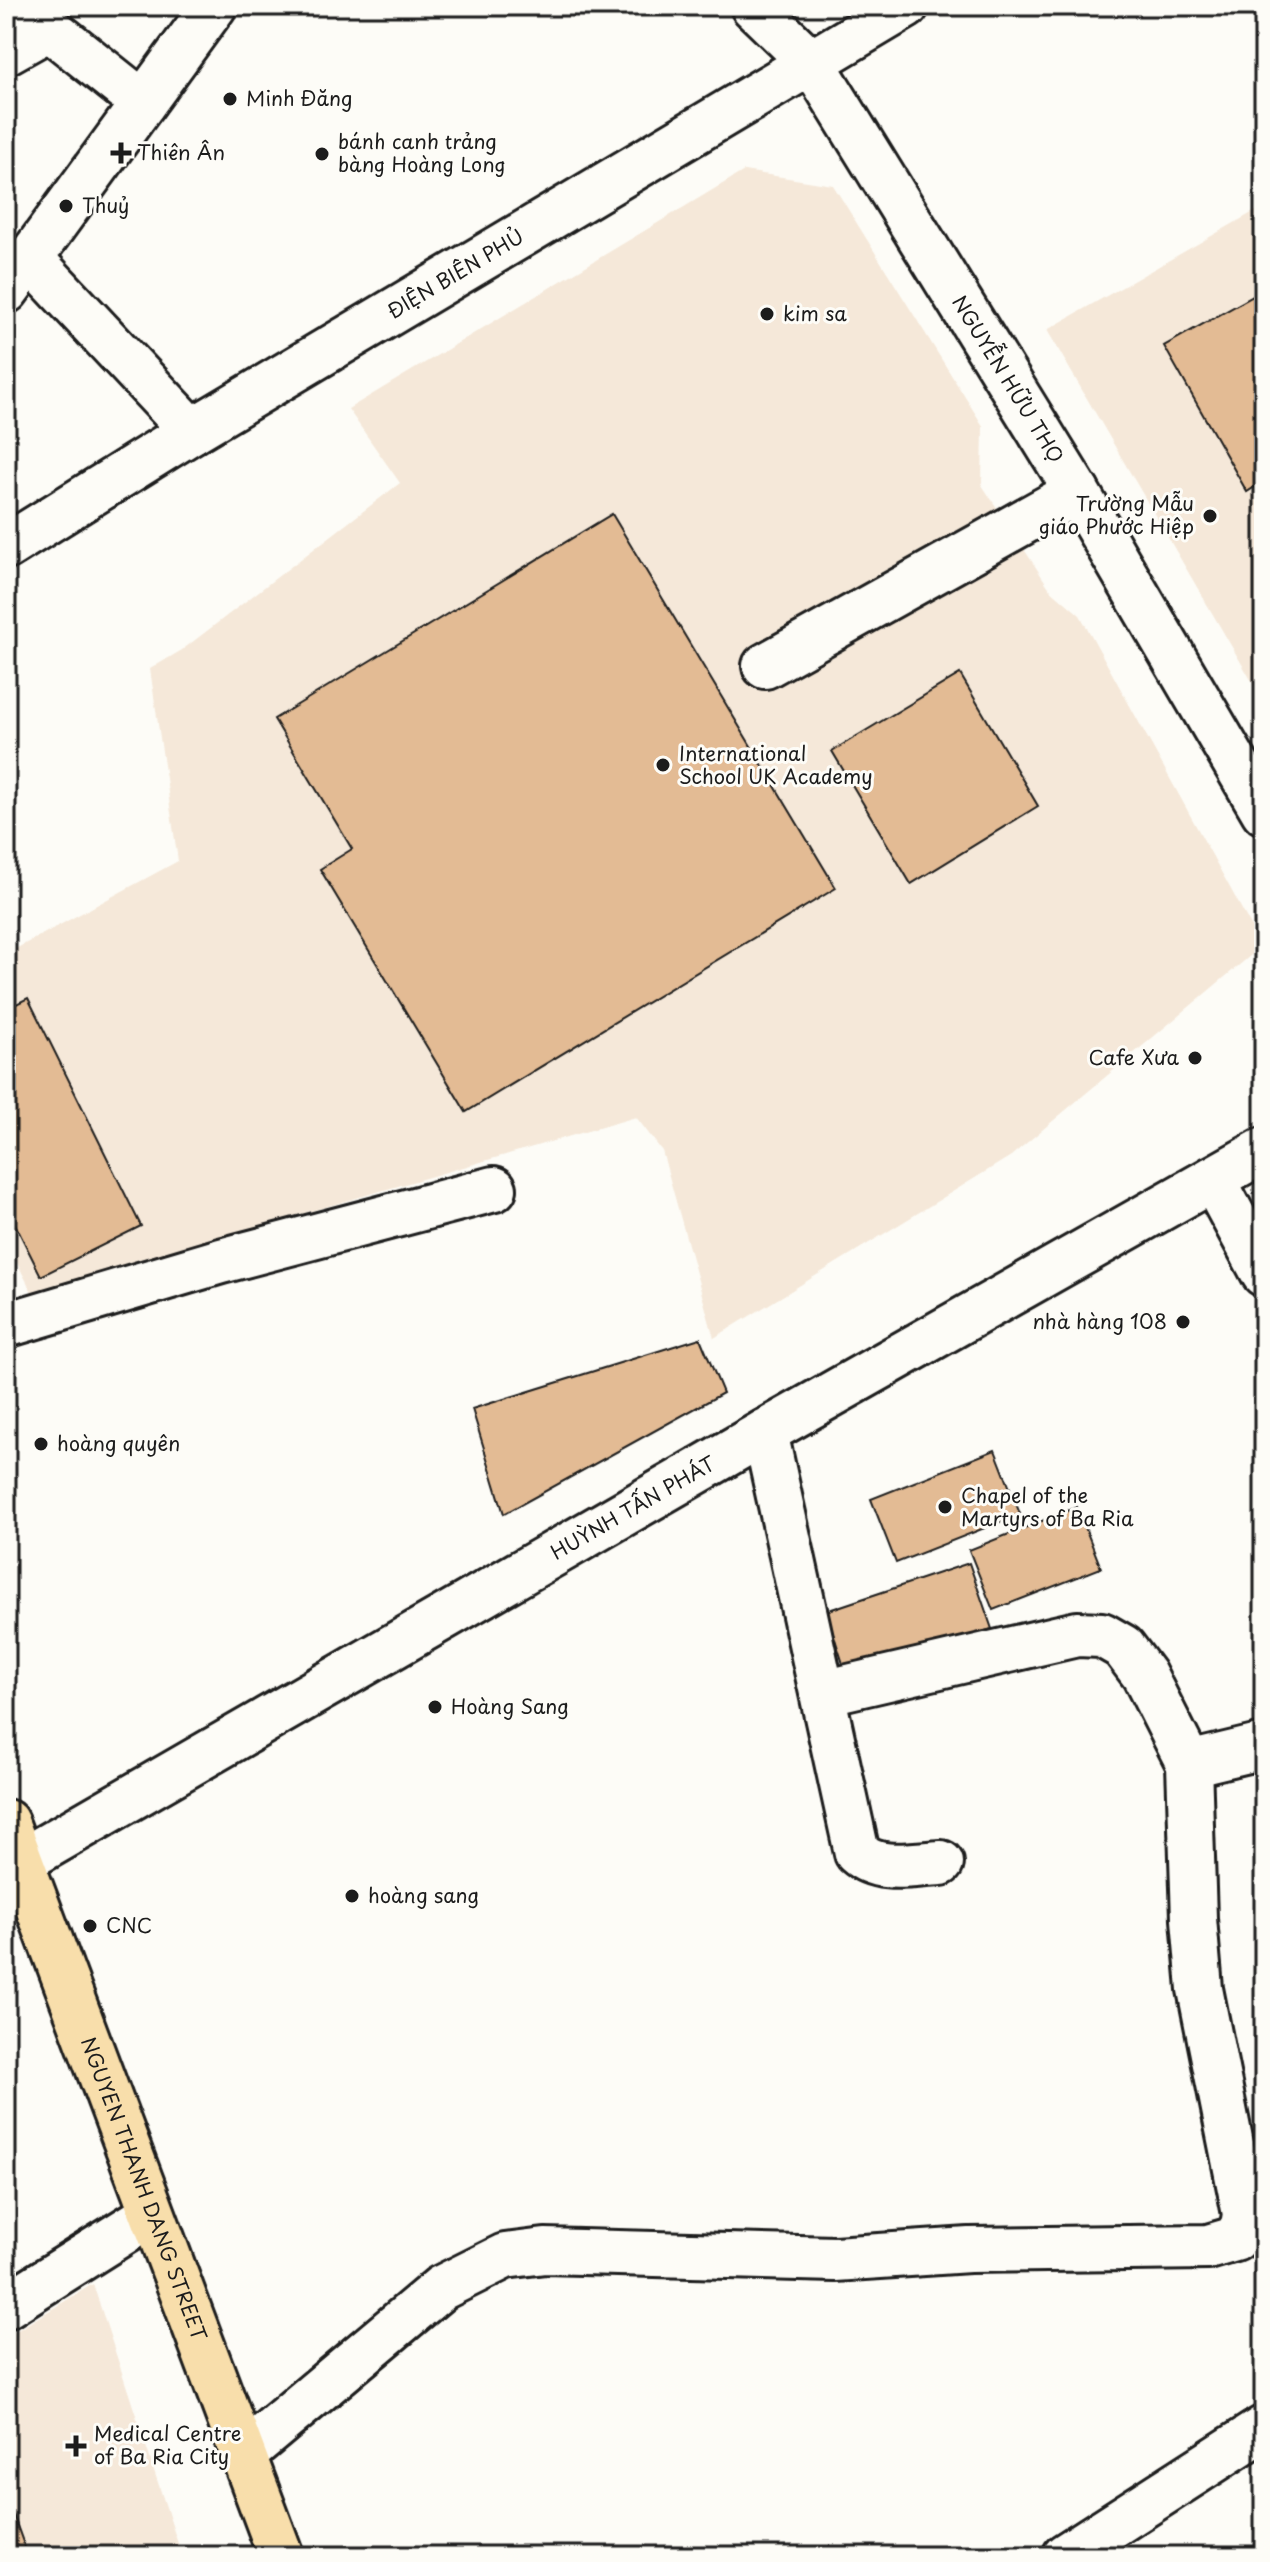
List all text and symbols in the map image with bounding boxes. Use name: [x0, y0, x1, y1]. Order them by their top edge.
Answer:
place label: Minh Đăng: [246, 83, 352, 113]
marker: Minh Đăng: [221, 90, 239, 108]
place label: bánh canh trảng bàng Hoàng Long: [338, 126, 506, 179]
place label: Thiên Ân: [137, 137, 225, 167]
marker: Thiên Ân: [112, 144, 130, 162]
marker: bánh canh trảng bàng Hoàng Long: [313, 145, 331, 163]
place label: Thuỷ: [82, 190, 129, 220]
marker: Thuỷ: [57, 197, 75, 215]
street label: ĐIỆN BIÊN PHỦ: [381, 221, 529, 325]
street label: NGUYỄN HỮU THỌ: [945, 289, 1072, 468]
place label: kim sa: [783, 298, 847, 328]
marker: kim sa: [758, 305, 776, 323]
place label: Trường Mẫu giáo Phước Hiệp: [1039, 488, 1194, 541]
marker: Trường Mẫu giáo Phước Hiệp: [1201, 507, 1219, 525]
place label: International School UK Academy: [679, 738, 873, 791]
marker: International School UK Academy: [654, 756, 672, 774]
place label: Cafe Xưa: [1088, 1042, 1180, 1072]
marker: Cafe Xưa: [1186, 1049, 1204, 1067]
place label: nhà hàng 108: [1032, 1306, 1167, 1336]
marker: nhà hàng 108: [1174, 1313, 1192, 1331]
place label: hoàng quyên: [57, 1428, 180, 1458]
marker: hoàng quyên: [32, 1435, 50, 1453]
street label: HUỲNH TẤN PHÁT: [545, 1448, 721, 1567]
place label: Chapel of the Martyrs of Ba Ria: [961, 1480, 1134, 1533]
marker: Chapel of the Martyrs of Ba Ria: [936, 1498, 954, 1516]
place label: Hoàng Sang: [451, 1691, 569, 1721]
marker: Hoàng Sang: [426, 1698, 444, 1716]
place label: hoàng sang: [368, 1880, 479, 1910]
marker: hoàng sang: [343, 1887, 361, 1905]
place label: CNC: [106, 1910, 152, 1940]
marker: CNC: [81, 1917, 99, 1935]
street label: NGUYEN THANH DANG STREET: [74, 2033, 215, 2345]
place label: Medical Centre of Ba Ria City: [94, 2418, 241, 2471]
marker: Medical Centre of Ba Ria City: [65, 2435, 87, 2457]

